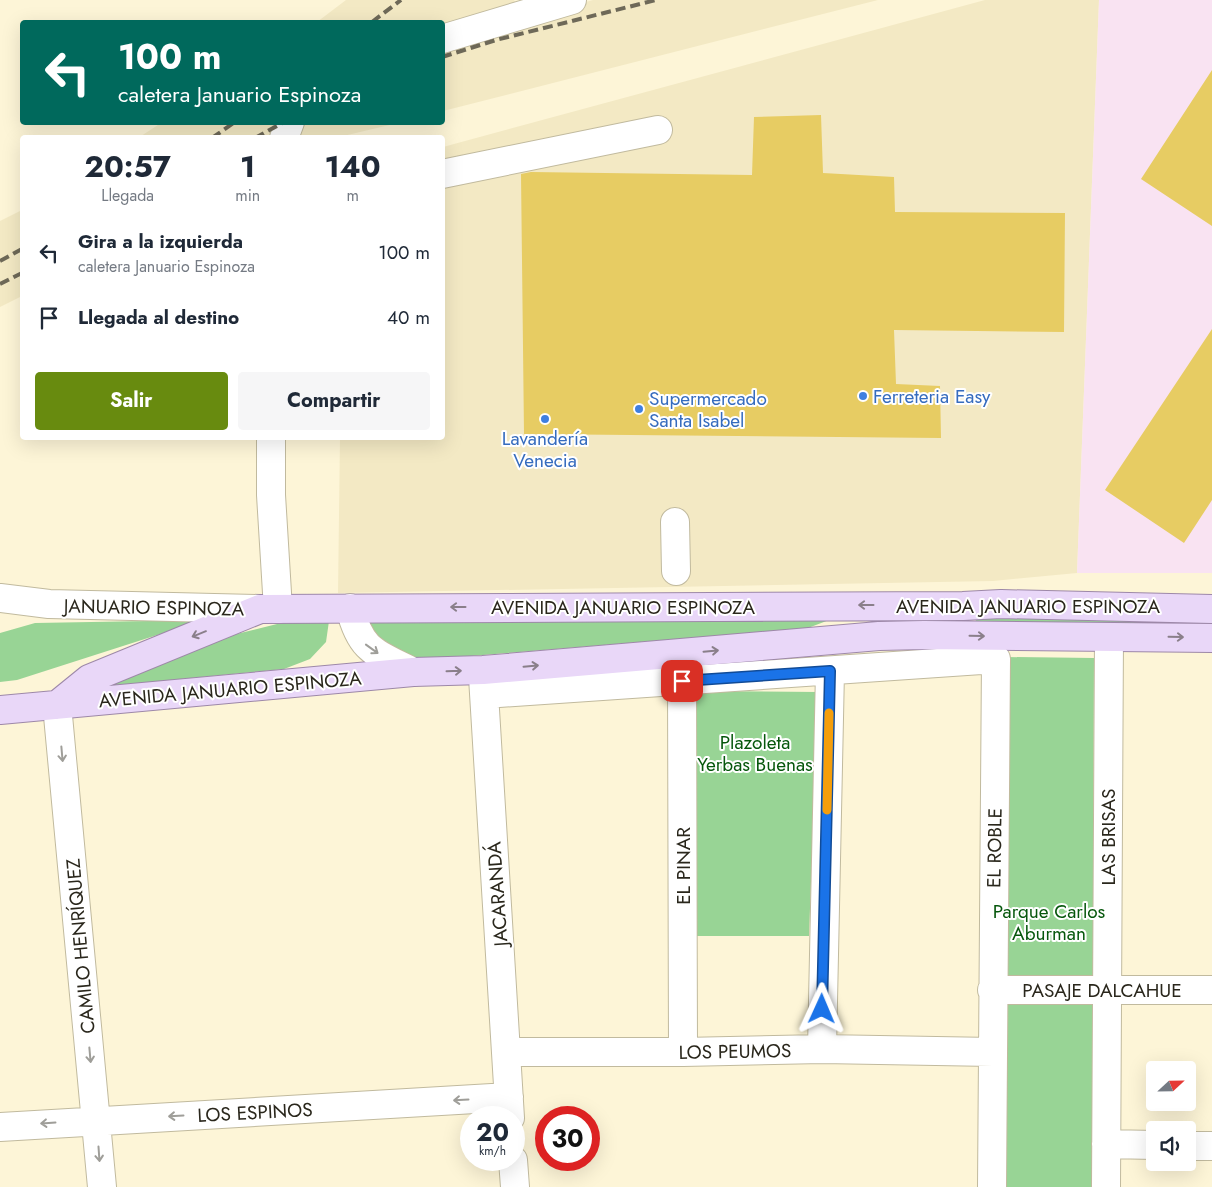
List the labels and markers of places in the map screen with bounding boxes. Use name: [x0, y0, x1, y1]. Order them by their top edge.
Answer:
place label: Ferreteria Easy: [873, 383, 991, 410]
place label: Supermercado Santa Isabel: [649, 385, 767, 434]
marker: Ferreteria Easy: [857, 390, 869, 402]
marker: Supermercado Santa Isabel: [633, 403, 645, 415]
marker: Lavandería Venecia: [539, 413, 551, 425]
place label: Lavandería Venecia: [502, 425, 588, 474]
pin: [661, 660, 703, 702]

